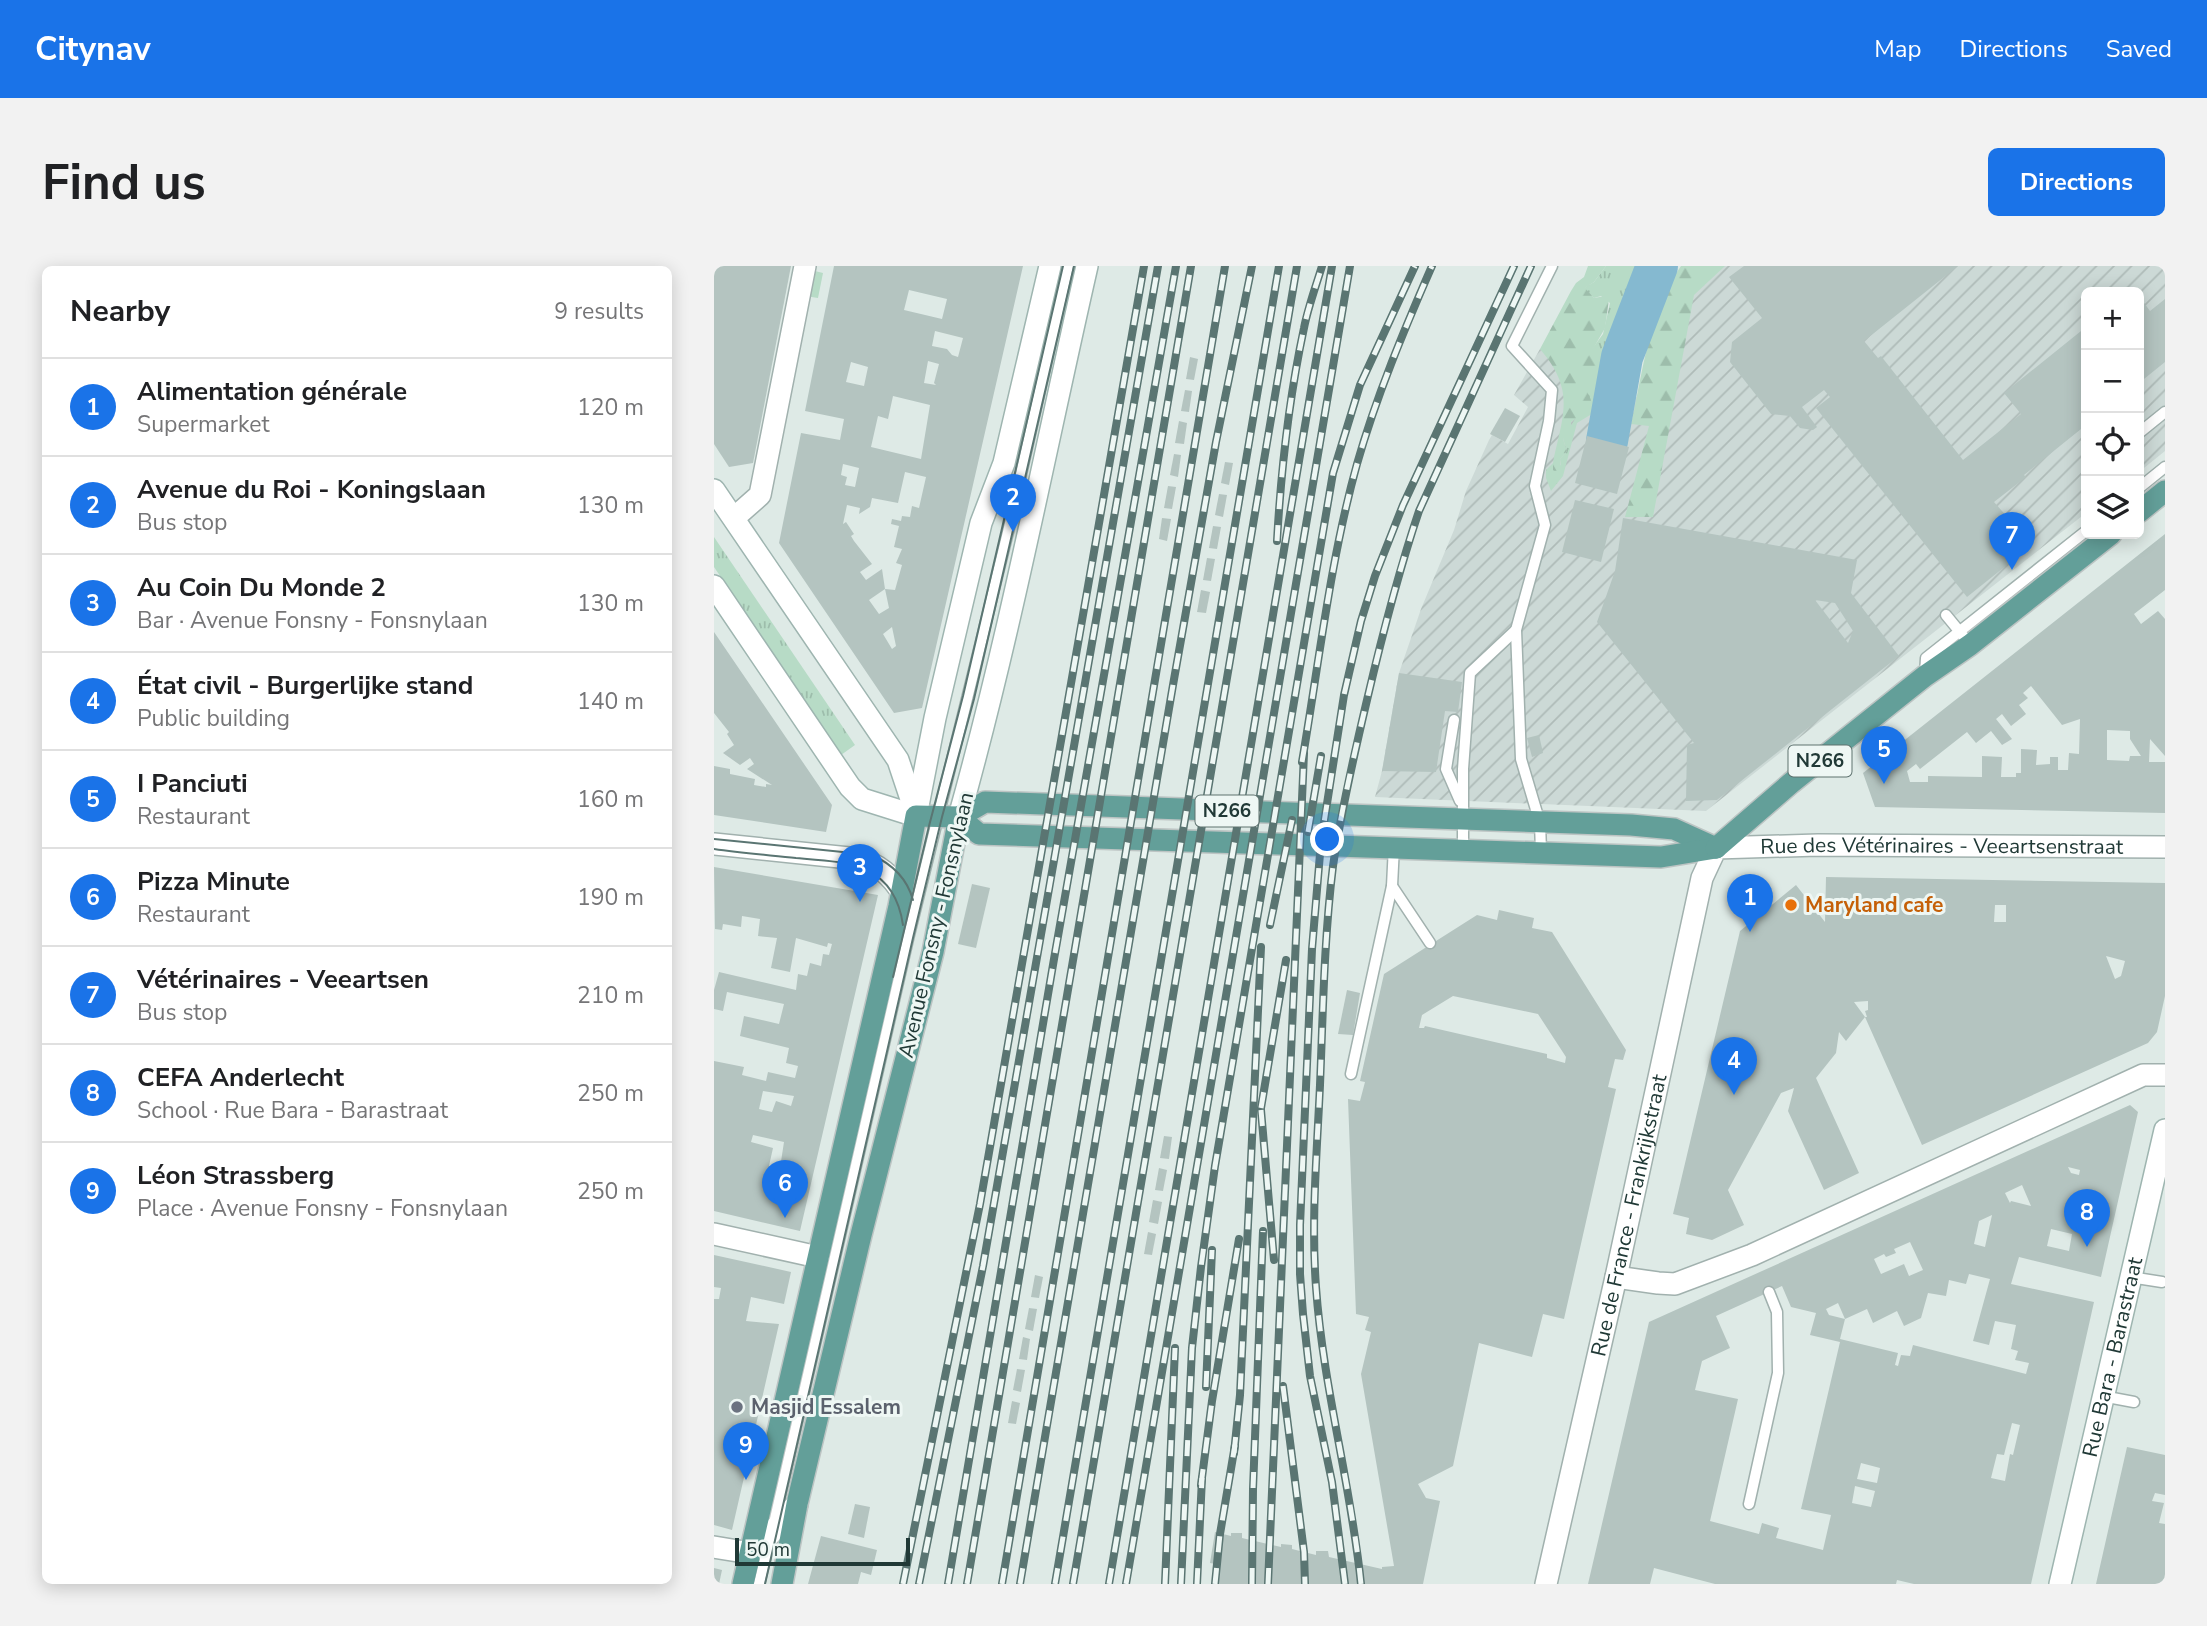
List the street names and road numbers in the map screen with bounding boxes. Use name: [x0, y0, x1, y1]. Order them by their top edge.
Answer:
road number: N266: [1788, 746, 1852, 776]
street label: Avenue Fonsny - Fonsnylaan: [892, 789, 980, 1061]
road number: N266: [1196, 796, 1258, 826]
street label: Rue des Vétérinaires - Veeartsenstraat: [1760, 831, 2124, 861]
street label: Rue de France - Frankrijkstraat: [1584, 1071, 1673, 1359]
street label: Rue Bara - Barastraat: [2076, 1254, 2149, 1460]

